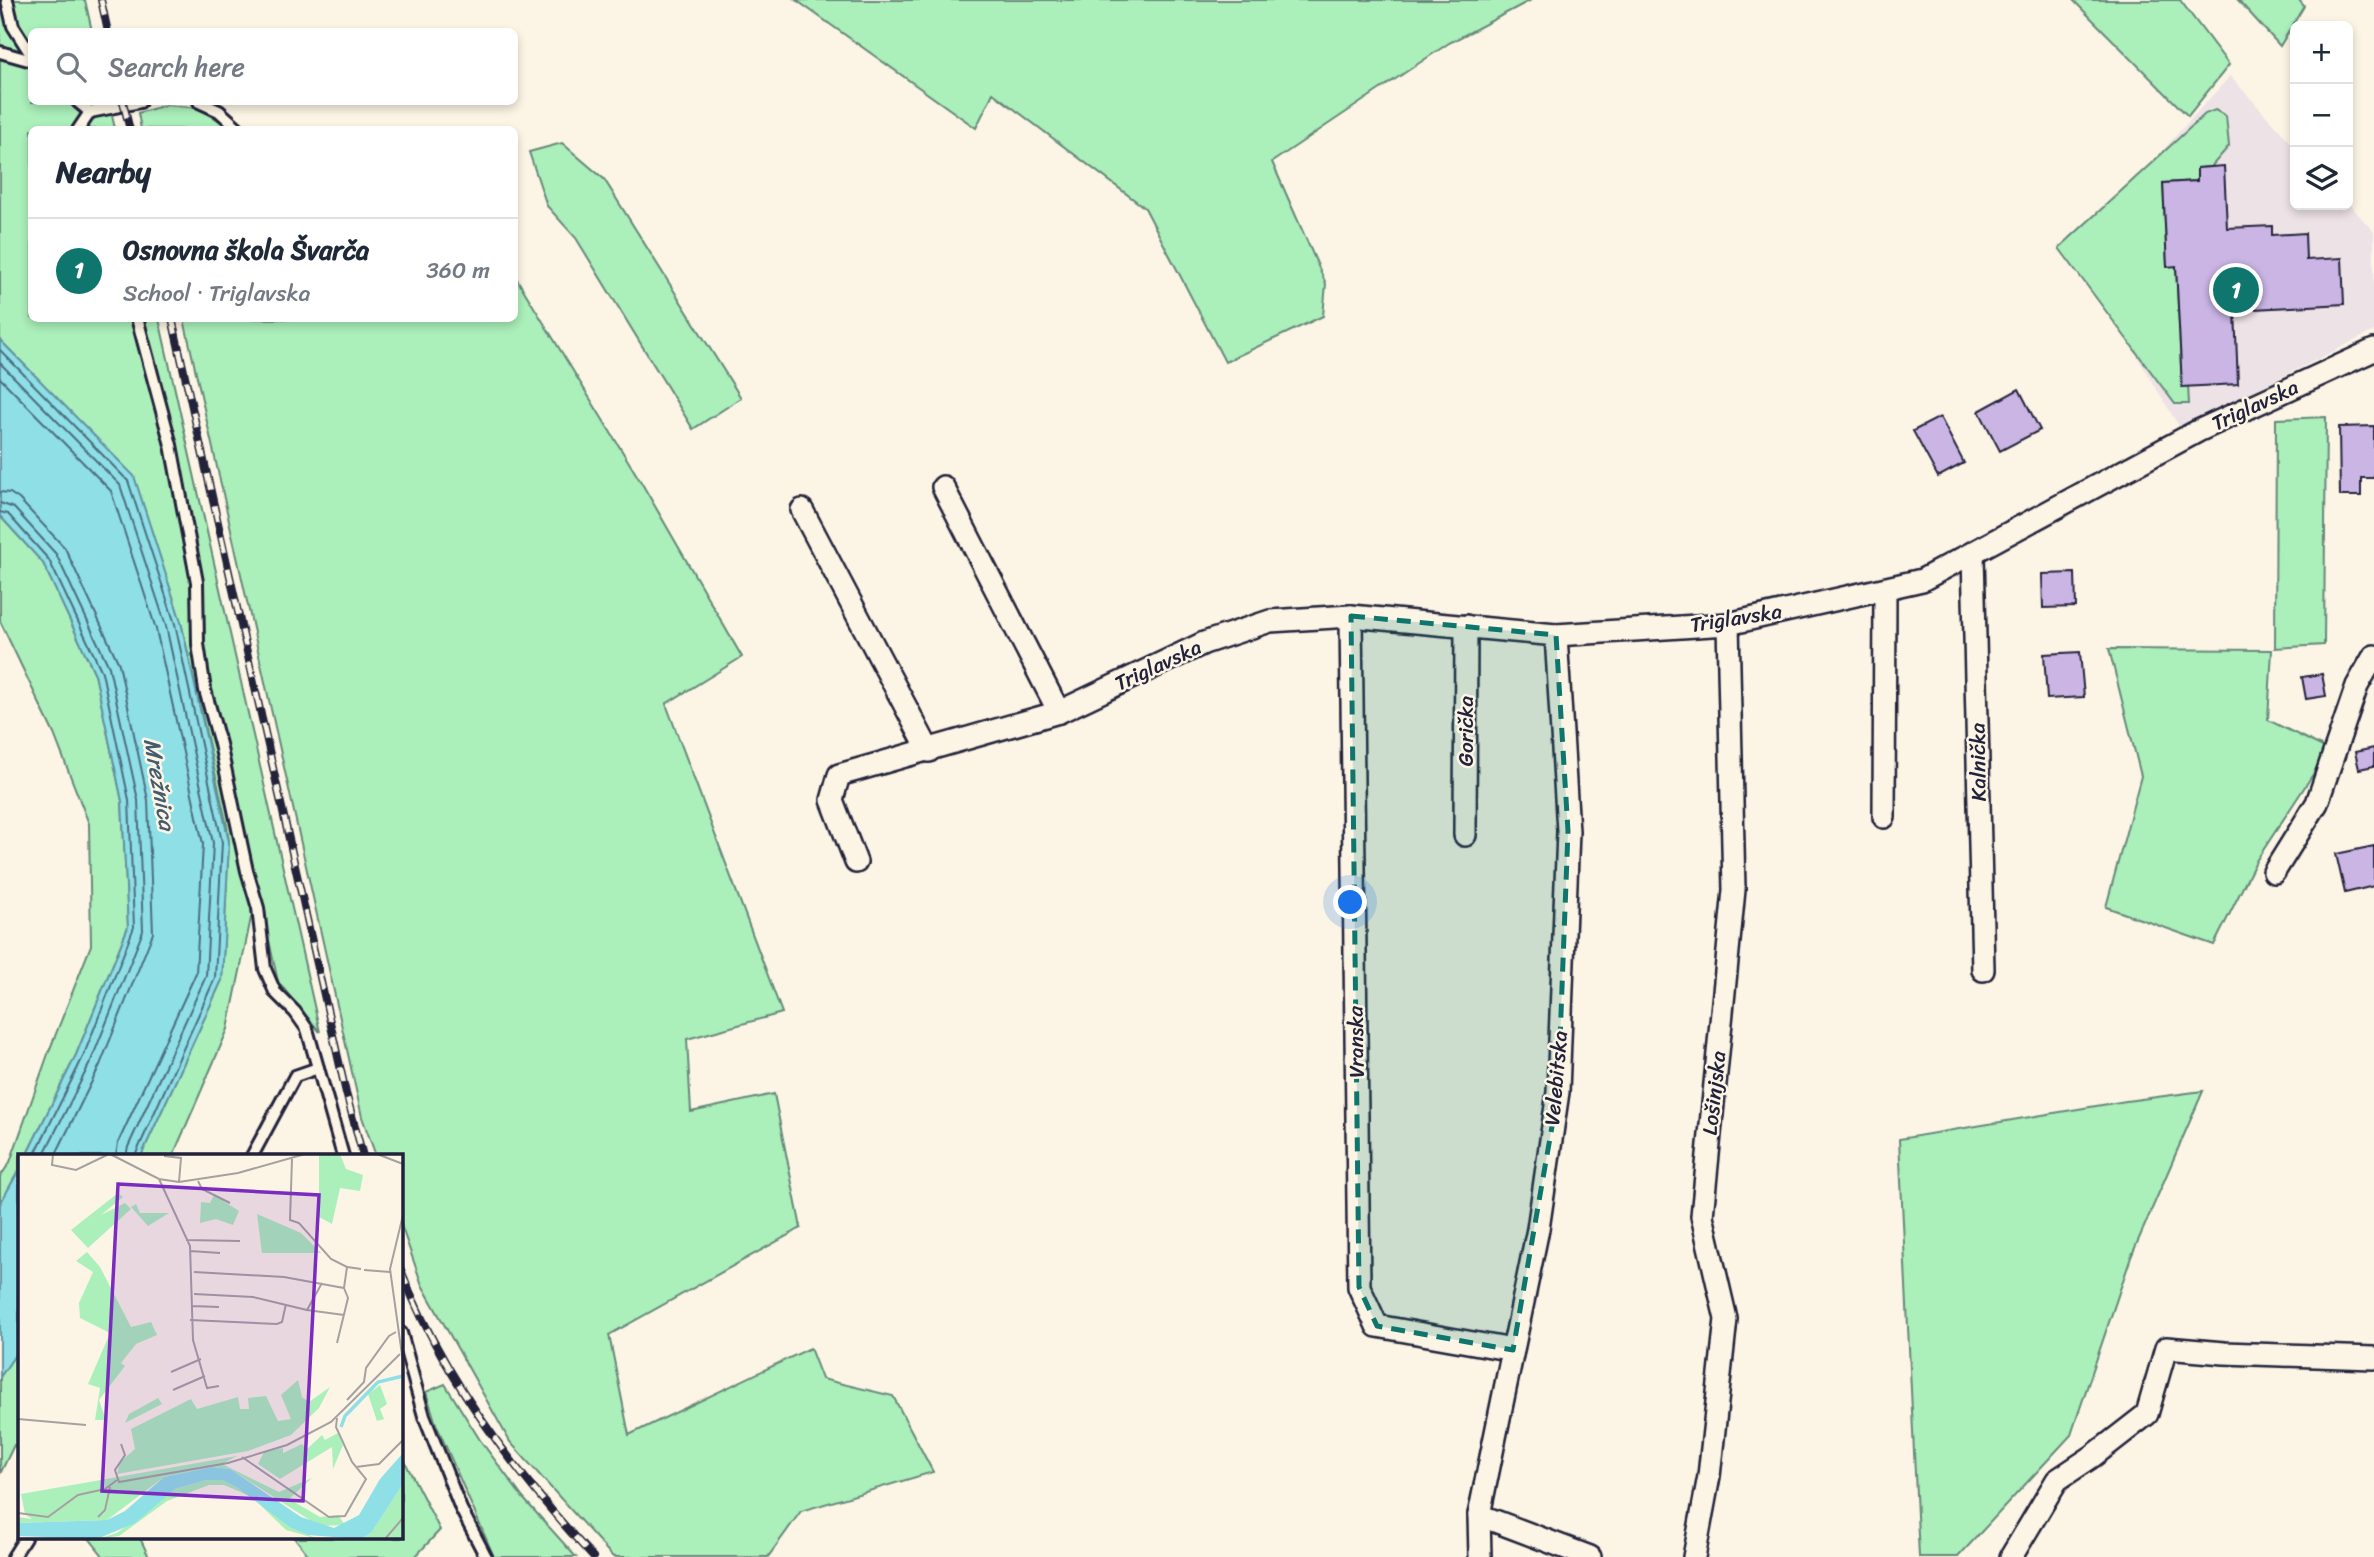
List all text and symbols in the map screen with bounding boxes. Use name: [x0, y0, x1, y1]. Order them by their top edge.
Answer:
map controls: [2290, 21, 2353, 210]
button: +: [2290, 21, 2353, 84]
search box: [28, 28, 518, 105]
text: Search here: [108, 44, 245, 90]
icon: search: [52, 48, 90, 86]
button: −: [2290, 84, 2353, 147]
text: Nearby: [56, 145, 151, 199]
button: layers: [2290, 147, 2353, 210]
text: Osnovna škola Švarča: [123, 227, 369, 273]
text: 1: [74, 250, 84, 291]
text: 360 m: [426, 250, 490, 291]
pin: 1: [2213, 264, 2259, 316]
text: School · Triglavska: [123, 273, 310, 314]
street label: Triglavska: [2205, 368, 2305, 442]
street label: Triglavska: [1687, 592, 1785, 644]
street label: Triglavska: [1108, 628, 1208, 702]
street label: Gorička: [1447, 695, 1485, 766]
street label: Kalnička: [1958, 722, 1998, 802]
water label: Mrežnica: [131, 735, 188, 836]
your location: [1333, 885, 1367, 919]
street label: Vranska: [1336, 1005, 1376, 1078]
street label: Velebitska: [1533, 1028, 1579, 1127]
street label: Lošinjska: [1691, 1049, 1737, 1137]
inset map: [18, 1154, 402, 1540]

